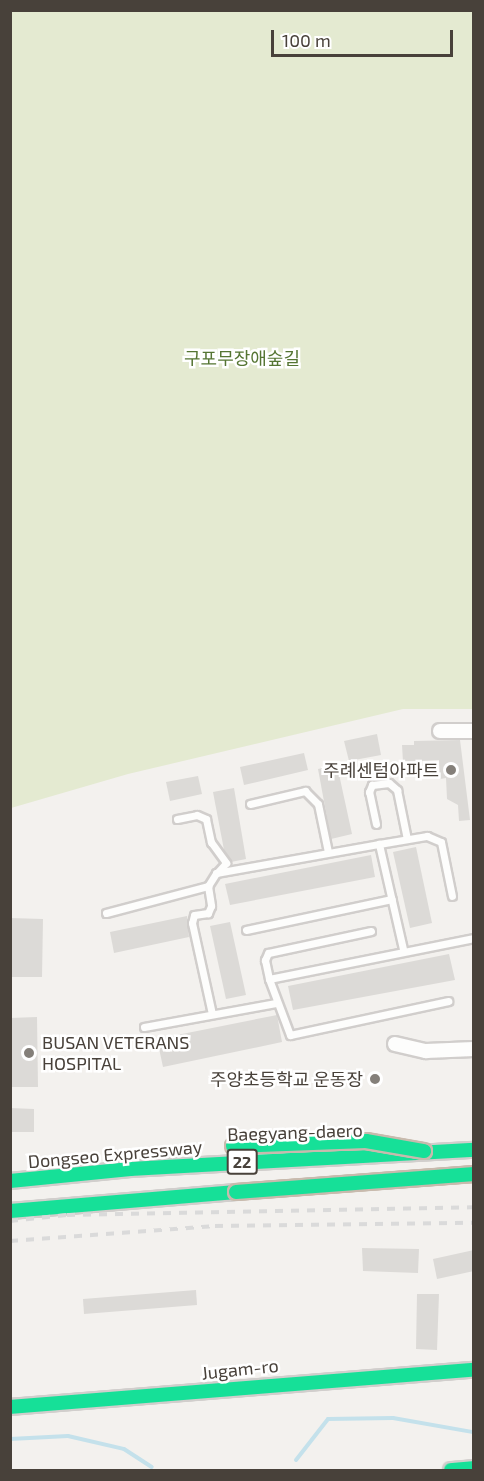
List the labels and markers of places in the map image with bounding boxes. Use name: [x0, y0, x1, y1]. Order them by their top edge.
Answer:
place label: 주례센텀아파트: [323, 759, 439, 781]
marker: 주례센텀아파트: [444, 763, 458, 777]
place label: BUSAN VETERANS HOSPITAL: [42, 1032, 190, 1074]
marker: BUSAN VETERANS HOSPITAL: [20, 1044, 38, 1062]
place label: 주양초등학교 운동장: [210, 1068, 363, 1090]
marker: 주양초등학교 운동장: [368, 1072, 382, 1086]

